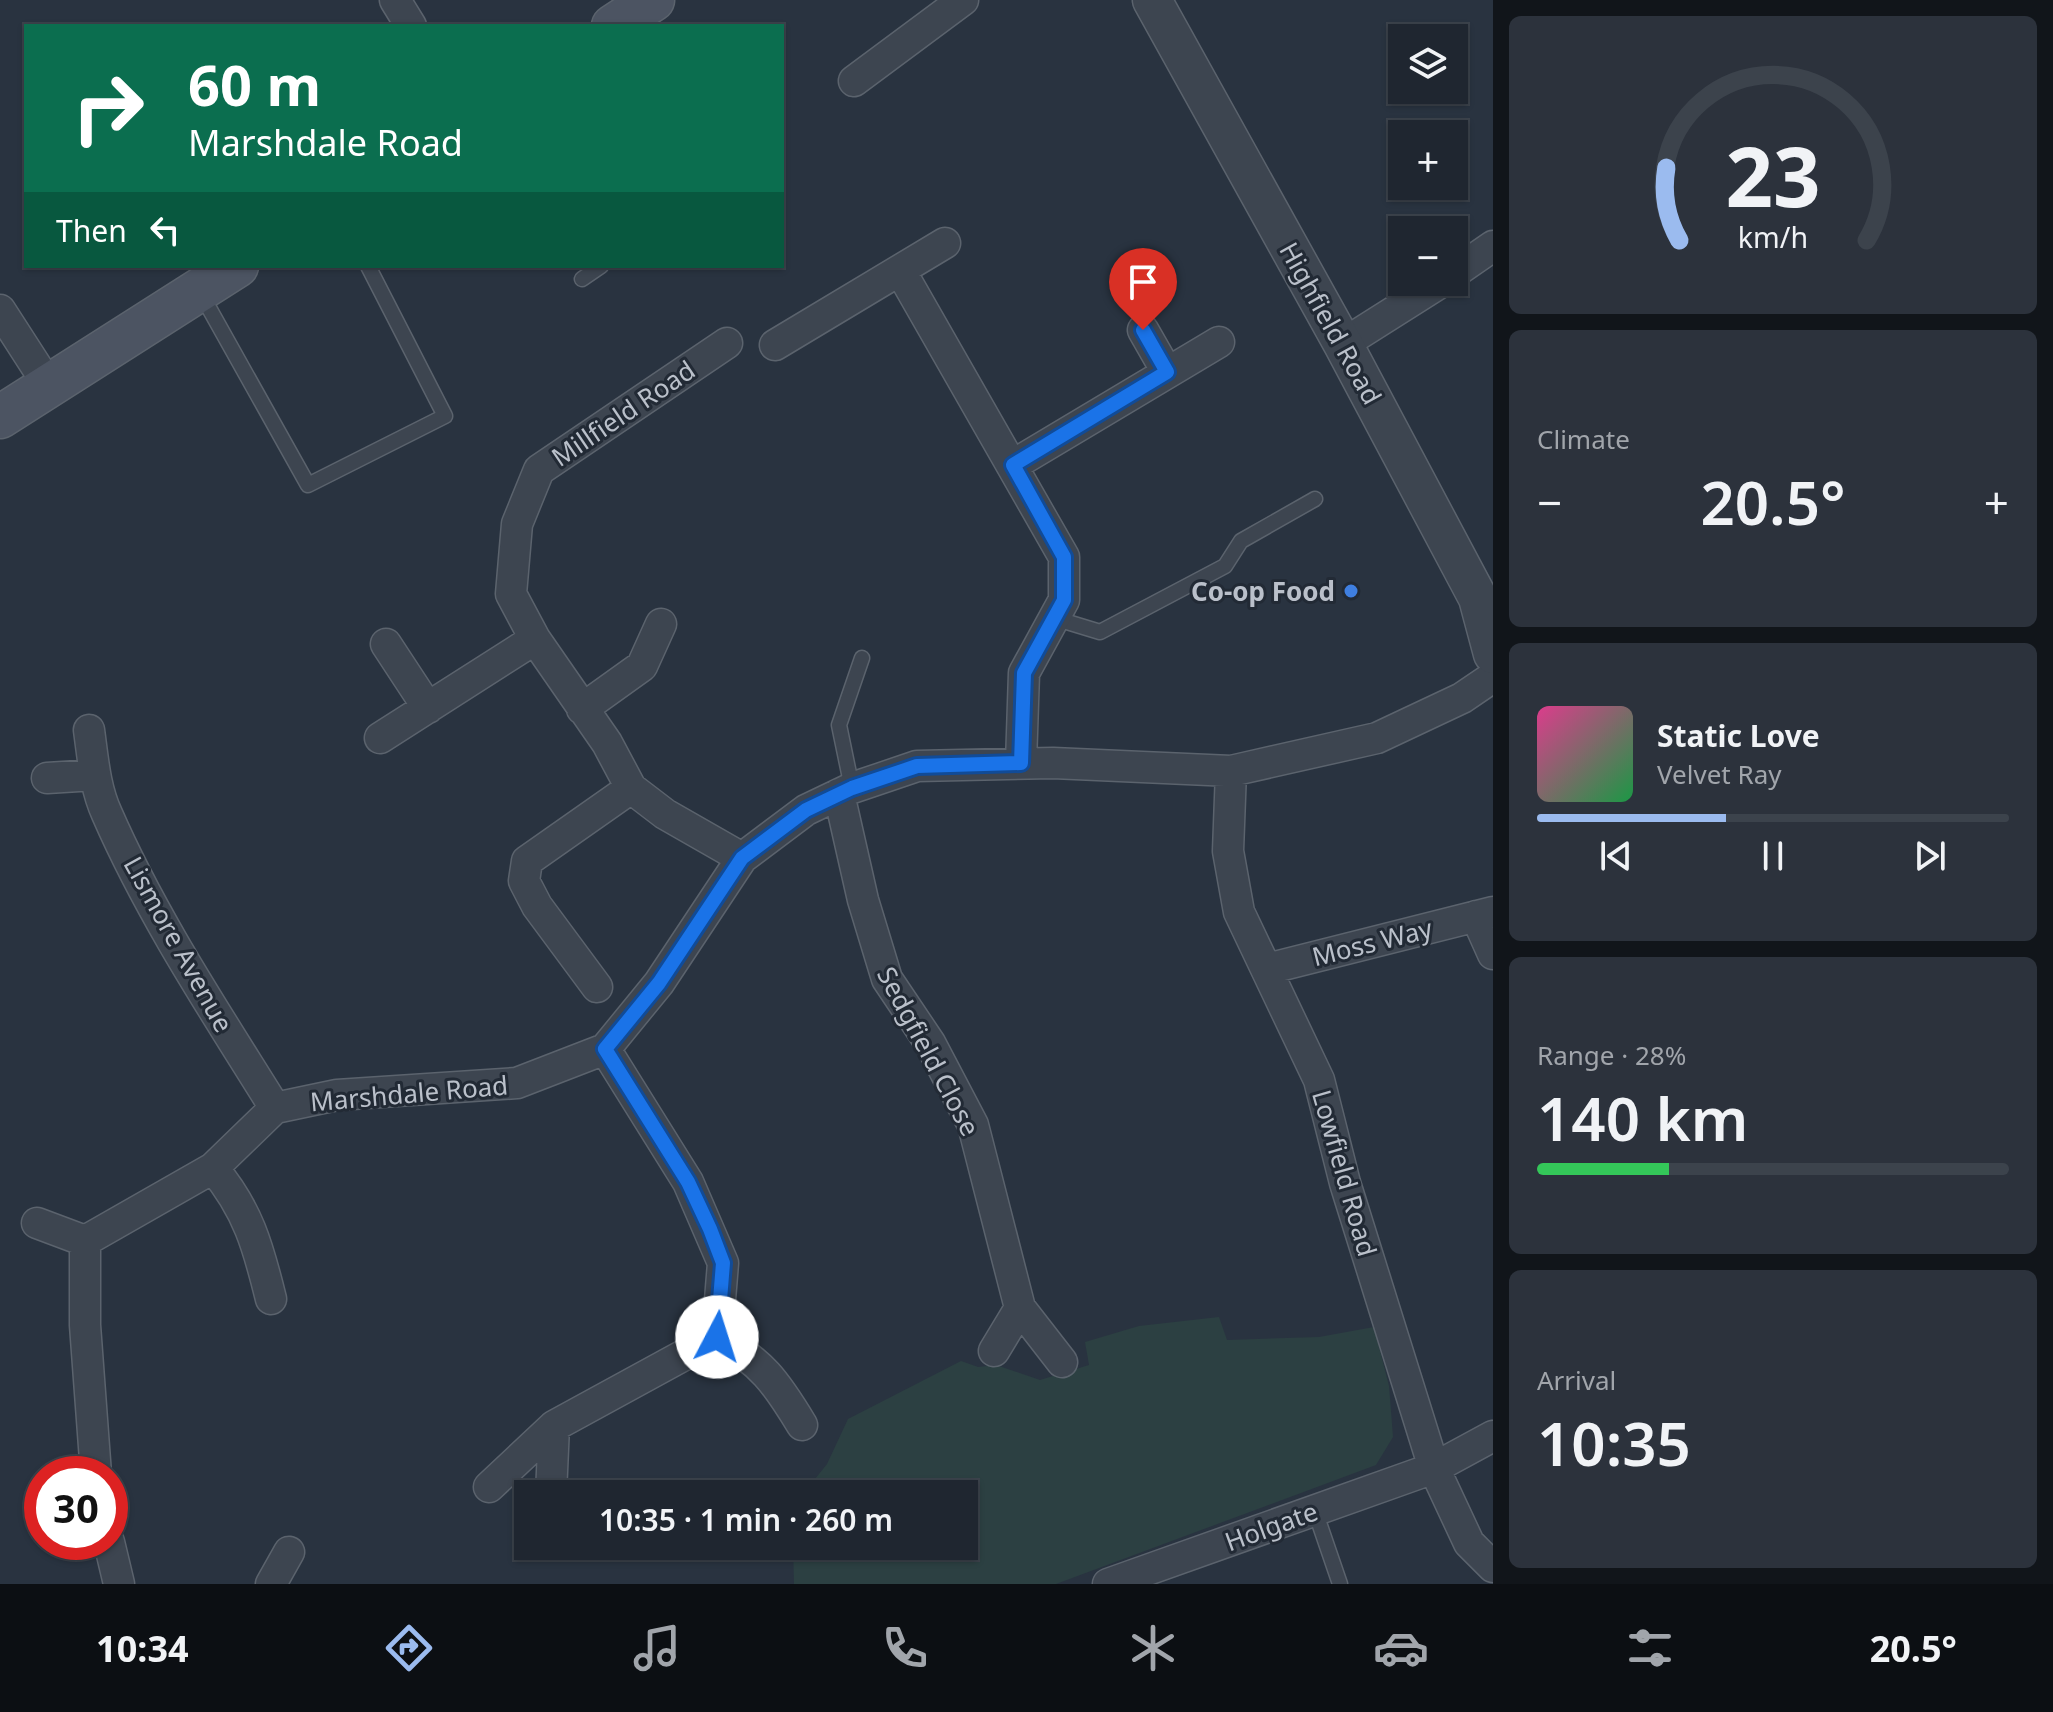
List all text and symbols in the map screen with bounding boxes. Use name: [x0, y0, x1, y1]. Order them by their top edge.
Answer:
map controls: [1388, 24, 1468, 296]
button: layers: [1388, 24, 1468, 104]
text: 60 m: [188, 46, 321, 122]
icon: right: [56, 56, 160, 160]
text: 23: [1725, 117, 1821, 230]
text: Marshdale Road: [188, 118, 463, 167]
button: +: [1388, 120, 1468, 200]
icon: left: [143, 208, 187, 252]
text: Then: [56, 210, 127, 251]
button: −: [1388, 216, 1468, 296]
text: km/h: [1738, 217, 1808, 256]
street label: Highfield Road: [1272, 235, 1390, 411]
pin: [1109, 248, 1177, 330]
icon: arrive: [1121, 260, 1165, 304]
street label: Millfield Road: [544, 352, 702, 474]
text: Climate: [1537, 421, 1630, 457]
text: 20.5°: [1700, 461, 1846, 543]
text: −: [1537, 472, 1562, 532]
text: +: [1984, 472, 2009, 532]
place label: Co-op Food: [1191, 573, 1335, 609]
marker: Co-op Food: [1342, 582, 1360, 600]
text: Static Love: [1657, 715, 1820, 756]
text: Velvet Ray: [1657, 756, 1782, 792]
icon: previous: [1594, 834, 1638, 878]
icon: pause: [1751, 834, 1795, 878]
icon: next: [1908, 834, 1952, 878]
street label: Lismore Avenue: [116, 850, 242, 1038]
street label: Moss Way: [1308, 910, 1436, 974]
street label: Sedgfield Close: [869, 960, 989, 1142]
text: Range · 28%: [1537, 1037, 1686, 1073]
street label: Marshdale Road: [308, 1066, 510, 1120]
text: 140 km: [1537, 1077, 1748, 1159]
street label: Lowfield Road: [1304, 1086, 1386, 1260]
position arrow: [675, 1295, 759, 1379]
text: Arrival: [1537, 1362, 1616, 1398]
text: 10:35: [1537, 1402, 1691, 1484]
speed limit sign: 30: [24, 1456, 128, 1560]
street label: Holgate: [1220, 1493, 1322, 1559]
text: 10:35 · 1 min · 260 m: [599, 1499, 893, 1540]
icon: directions: [381, 1620, 437, 1676]
icon: music: [629, 1620, 685, 1676]
icon: phone: [877, 1620, 933, 1676]
icon: climate: [1125, 1620, 1181, 1676]
icon: car: [1373, 1620, 1429, 1676]
icon: filters: [1622, 1620, 1678, 1676]
text: 10:34: [96, 1624, 189, 1673]
text: 20.5°: [1870, 1624, 1957, 1673]

